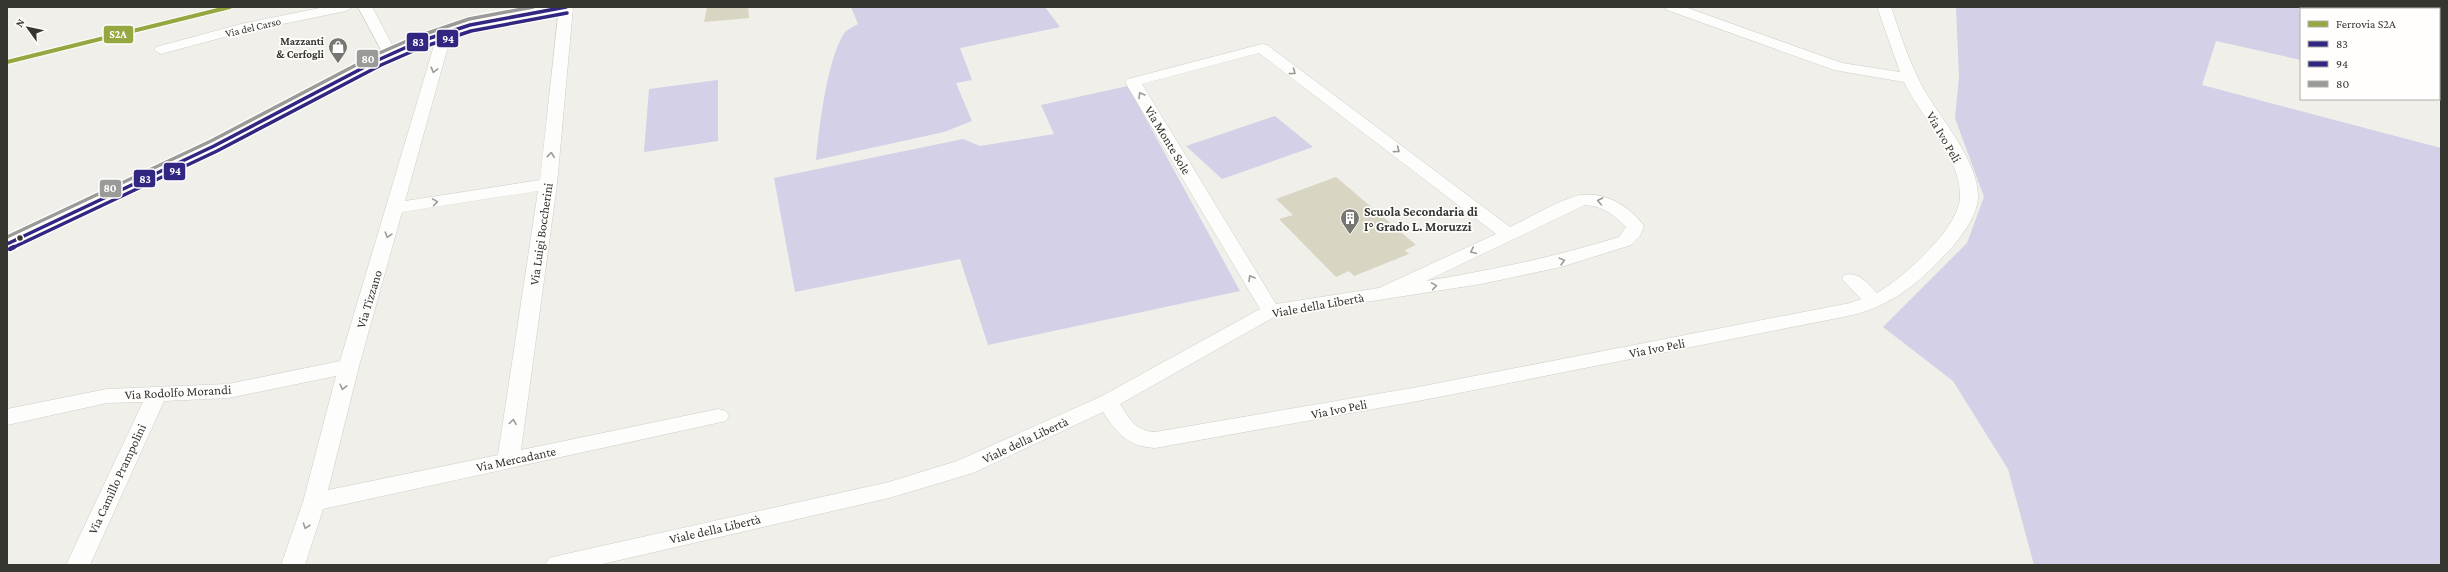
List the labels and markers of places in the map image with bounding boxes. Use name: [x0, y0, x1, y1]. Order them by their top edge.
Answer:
place label: Mazzanti & Cerfogli: [276, 35, 325, 60]
shop icon: Mazzanti & Cerfogli: [327, 36, 349, 64]
place label: Scuola Secondaria di I° Grado L. Moruzzi: [1364, 204, 1478, 234]
building icon: Scuola Secondaria di I° Grado L. Moruzzi: [1339, 207, 1361, 235]
unlabelled marker: [15, 233, 25, 243]

